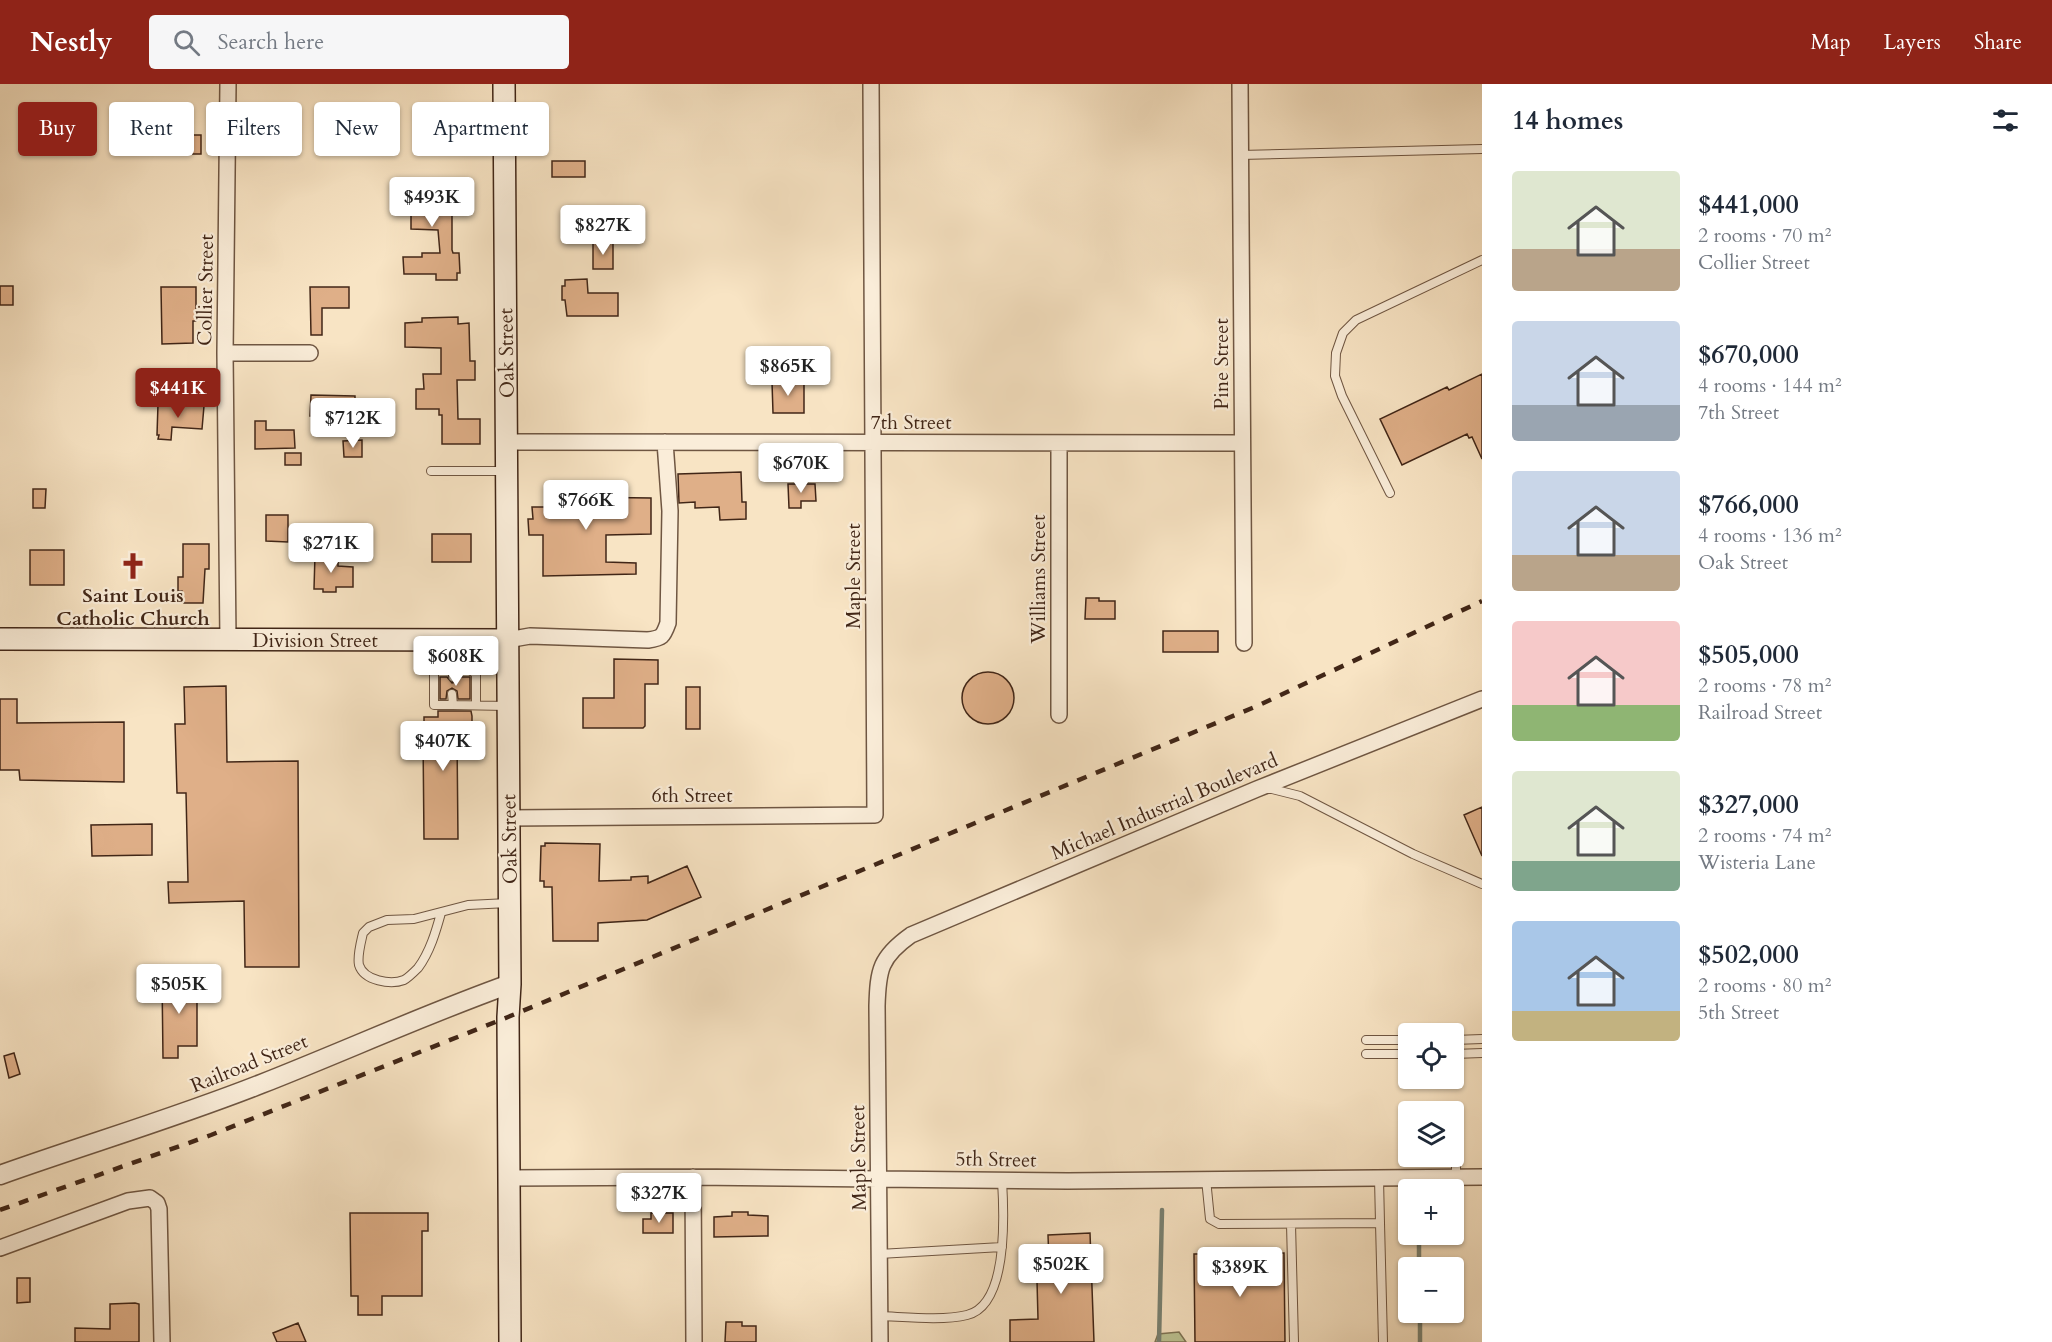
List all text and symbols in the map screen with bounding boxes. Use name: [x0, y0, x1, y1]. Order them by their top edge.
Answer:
search box: [149, 15, 569, 69]
text: Nestly: [30, 23, 113, 61]
icon: search: [170, 26, 203, 59]
text: Search here: [218, 27, 324, 57]
text: Map: [1811, 28, 1851, 57]
text: Layers: [1884, 28, 1941, 57]
text: Share: [1974, 28, 2022, 57]
chip: Buy: [18, 102, 97, 156]
chip: Rent: [109, 102, 194, 156]
chip: Filters: [206, 102, 302, 156]
chip: New: [314, 102, 400, 156]
chip: Apartment: [412, 102, 549, 156]
text: 14 homes: [1512, 103, 1623, 138]
icon: filters: [1989, 104, 2022, 137]
pin: $493K: [390, 177, 474, 228]
text: $493K: [403, 183, 461, 210]
text: $441,000: [1698, 187, 1799, 222]
icon: home: [1560, 195, 1632, 267]
pin: $827K: [561, 205, 645, 256]
text: $827K: [574, 211, 632, 238]
text: 2 rooms · 70 m²: [1698, 222, 1831, 249]
street label: Collier Street: [191, 233, 220, 346]
text: Collier Street: [1698, 249, 1810, 276]
street label: Oak Street: [492, 307, 521, 398]
street label: Pine Street: [1208, 318, 1235, 410]
text: $670,000: [1698, 337, 1799, 372]
icon: home: [1560, 345, 1632, 417]
pin: $865K: [746, 346, 830, 397]
text: $865K: [759, 352, 817, 379]
pin: $441K: [136, 368, 220, 419]
text: 4 rooms · 144 m²: [1698, 372, 1842, 399]
text: $441K: [149, 374, 207, 401]
pin: $712K: [311, 398, 395, 449]
text: 7th Street: [1698, 399, 1779, 426]
text: $712K: [324, 404, 382, 431]
street label: 7th Street: [870, 409, 952, 436]
pin: $670K: [759, 443, 843, 494]
text: $670K: [772, 449, 830, 476]
pin: $766K: [544, 480, 628, 531]
text: $766K: [557, 486, 615, 513]
text: $766,000: [1698, 487, 1799, 522]
icon: home: [1560, 495, 1632, 567]
street label: Williams Street: [1025, 514, 1052, 645]
street label: Maple Street: [840, 522, 867, 629]
text: 4 rooms · 136 m²: [1698, 522, 1842, 549]
pin: $271K: [289, 523, 373, 574]
text: $271K: [302, 529, 360, 556]
text: Oak Street: [1698, 549, 1788, 576]
church icon: Saint Louis Catholic Church: [118, 551, 148, 581]
place label: Saint Louis Catholic Church: [56, 582, 210, 632]
street label: Division Street: [252, 627, 378, 654]
pin: $608K: [414, 636, 498, 687]
text: $505,000: [1698, 637, 1799, 672]
text: $608K: [427, 642, 485, 669]
icon: home: [1560, 645, 1632, 717]
text: 2 rooms · 78 m²: [1698, 672, 1831, 699]
text: Railroad Street: [1698, 699, 1822, 726]
pin: $407K: [401, 721, 485, 772]
text: $407K: [414, 727, 472, 754]
street label: Michael Industrial Boulevard: [1047, 746, 1282, 867]
street label: 6th Street: [651, 782, 733, 809]
text: $327,000: [1698, 787, 1799, 822]
street label: Oak Street: [495, 793, 524, 884]
icon: home: [1560, 795, 1632, 867]
text: 2 rooms · 74 m²: [1698, 822, 1831, 849]
text: Wisteria Lane: [1698, 849, 1816, 876]
text: $502,000: [1698, 937, 1799, 972]
icon: home: [1560, 945, 1632, 1017]
pin: $505K: [137, 964, 221, 1015]
text: $505K: [150, 970, 208, 997]
text: 2 rooms · 80 m²: [1698, 972, 1831, 999]
text: 5th Street: [1698, 999, 1779, 1026]
map controls: [1398, 1023, 1464, 1323]
button: locate: [1398, 1023, 1464, 1089]
street label: Railroad Street: [187, 1027, 312, 1099]
button: layers: [1398, 1101, 1464, 1167]
street label: Maple Street: [844, 1104, 873, 1211]
street label: 5th Street: [955, 1145, 1037, 1174]
pin: $327K: [617, 1173, 701, 1224]
text: $327K: [630, 1179, 688, 1206]
button: +: [1398, 1179, 1464, 1245]
pin: $502K: [1019, 1244, 1103, 1295]
pin: $389K: [1198, 1247, 1282, 1298]
text: $502K: [1032, 1250, 1090, 1277]
text: $389K: [1211, 1253, 1269, 1280]
button: −: [1398, 1257, 1464, 1323]

